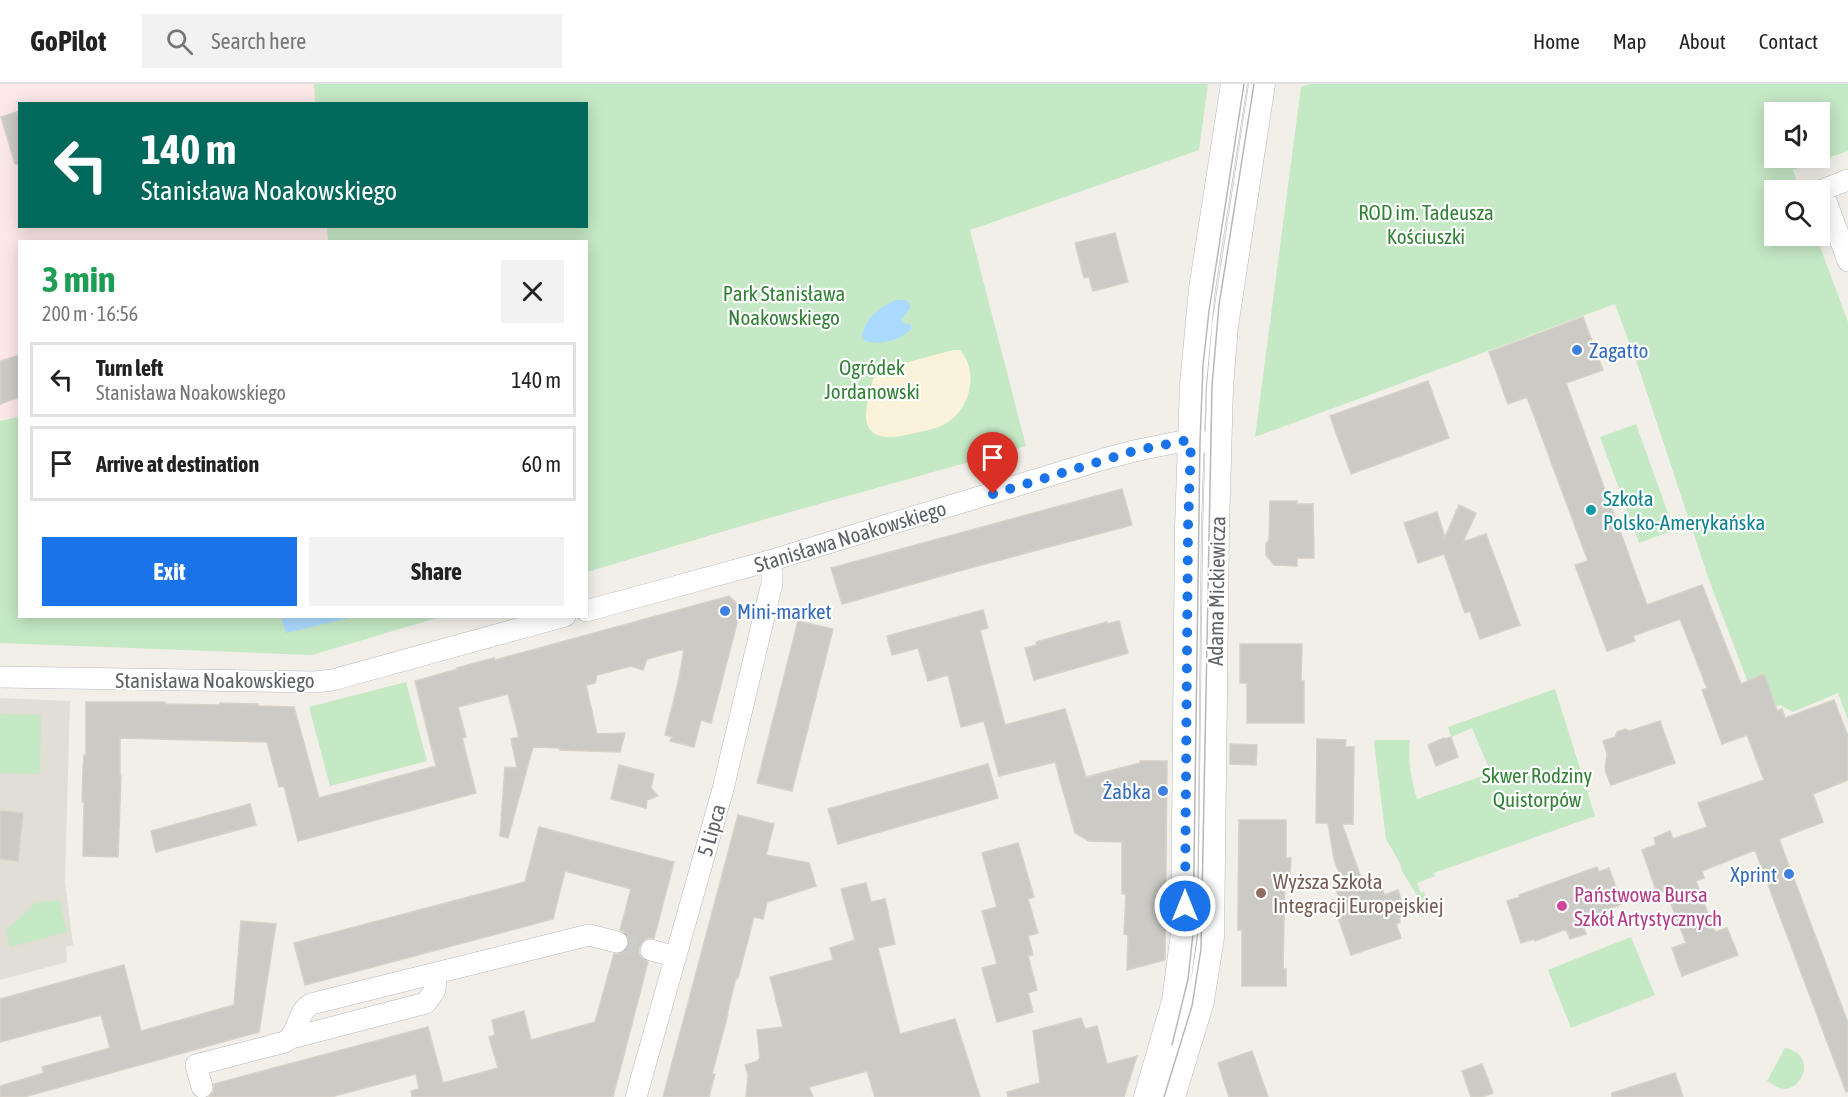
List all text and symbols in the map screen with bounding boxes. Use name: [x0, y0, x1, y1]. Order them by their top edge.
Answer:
search box: [142, 14, 562, 68]
text: GoPilot: [30, 25, 106, 57]
icon: search: [163, 25, 196, 58]
text: Search here: [211, 28, 306, 54]
text: Home: [1533, 29, 1580, 53]
text: Map: [1613, 29, 1647, 53]
text: About: [1680, 29, 1726, 53]
text: Contact: [1759, 29, 1818, 53]
map controls: [1764, 102, 1830, 246]
button: sound: [1764, 102, 1830, 168]
text: 140 m: [141, 125, 236, 173]
icon: left: [42, 126, 120, 204]
text: Stanisława Noakowskiego: [141, 175, 397, 206]
button: search: [1764, 180, 1830, 246]
park label: ROD im. Tadeusza Kościuszki: [1358, 200, 1494, 248]
text: 3 min: [42, 258, 116, 300]
button: close: [501, 260, 564, 323]
park label: Park Stanisława Noakowskiego: [723, 281, 845, 329]
text: 200 m · 16:56: [42, 302, 138, 325]
place label: Zagatto: [1589, 338, 1648, 362]
marker: Zagatto: [1570, 343, 1584, 357]
text: Turn left: [96, 355, 163, 381]
park label: Ogródek Jordanowski: [824, 355, 920, 403]
icon: left: [45, 363, 78, 396]
text: 140 m: [511, 367, 561, 393]
text: Stanisława Noakowskiego: [96, 381, 286, 404]
pin: [967, 432, 1018, 494]
icon: arrive: [976, 441, 1009, 474]
icon: arrive: [45, 447, 78, 480]
text: Arrive at destination: [96, 451, 259, 477]
text: 60 m: [521, 451, 561, 477]
place label: Szkoła Polsko-Amerykańska: [1603, 486, 1765, 534]
street label: Stanisława Noakowskiego: [751, 495, 949, 577]
marker: Szkoła Polsko-Amerykańska: [1584, 503, 1598, 517]
street label: Adama Mickiewicza: [1203, 516, 1229, 666]
button: Exit: [42, 537, 297, 606]
button: Share: [309, 537, 564, 606]
place label: Mini-market: [737, 599, 832, 623]
marker: Mini-market: [718, 604, 732, 618]
street label: Stanisława Noakowskiego: [115, 668, 315, 692]
park label: Skwer Rodziny Quistorpów: [1482, 763, 1593, 811]
place label: Żabka: [1103, 779, 1151, 803]
marker: Żabka: [1156, 784, 1170, 798]
street label: 5 Lipca: [692, 801, 730, 859]
place label: Xprint: [1730, 862, 1777, 886]
marker: Xprint: [1782, 867, 1796, 881]
place label: Wyższa Szkoła Integracji Europejskiej: [1273, 869, 1443, 917]
position arrow: [1153, 874, 1217, 938]
place label: Państwowa Bursa Szkół Artystycznych: [1574, 882, 1722, 930]
marker: Wyższa Szkoła Integracji Europejskiej: [1254, 886, 1268, 900]
marker: Państwowa Bursa Szkół Artystycznych: [1555, 899, 1569, 913]

